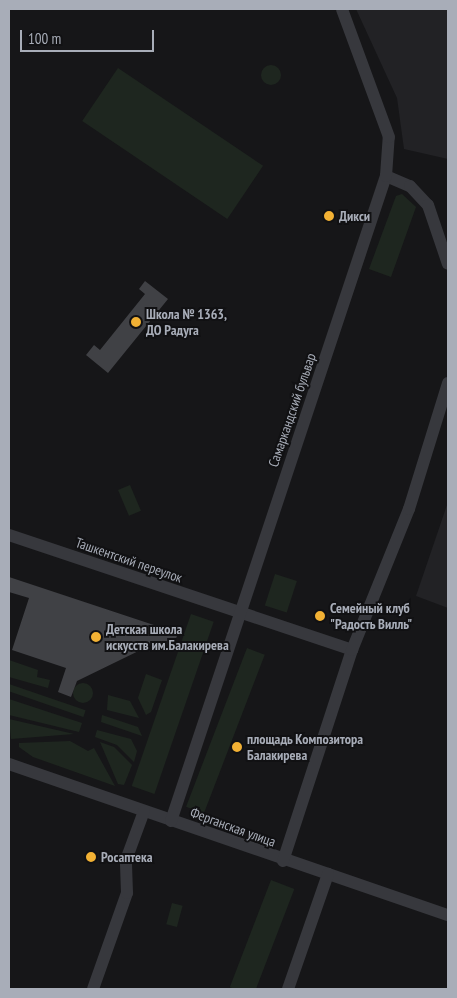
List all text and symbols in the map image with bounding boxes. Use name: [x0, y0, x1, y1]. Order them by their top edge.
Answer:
scale bar: [22, 20, 156, 52]
text: 100 m: [28, 29, 61, 48]
place label: Дикси: [339, 208, 370, 224]
marker: Дикси: [323, 210, 335, 222]
place label: Школа № 1363, ДО Радуга: [146, 306, 227, 338]
marker: Школа № 1363, ДО Радуга: [130, 316, 142, 328]
street label: Самаркандский бульвар: [265, 351, 319, 469]
street label: Ташкентский переулок: [73, 534, 185, 586]
place label: Семейный клуб "Радость Вилль": [330, 600, 413, 632]
marker: Семейный клуб "Радость Вилль": [314, 610, 326, 622]
place label: Детская школа искусств им.Балакирева: [106, 621, 229, 654]
marker: Детская школа искусств им.Балакирева: [90, 631, 102, 643]
place label: площадь Композитора Балакирева: [247, 731, 363, 764]
marker: площадь Композитора Балакирева: [231, 741, 243, 753]
street label: Ферганская улица: [188, 804, 278, 850]
place label: Росаптека: [101, 849, 153, 865]
marker: Росаптека: [85, 851, 97, 863]

